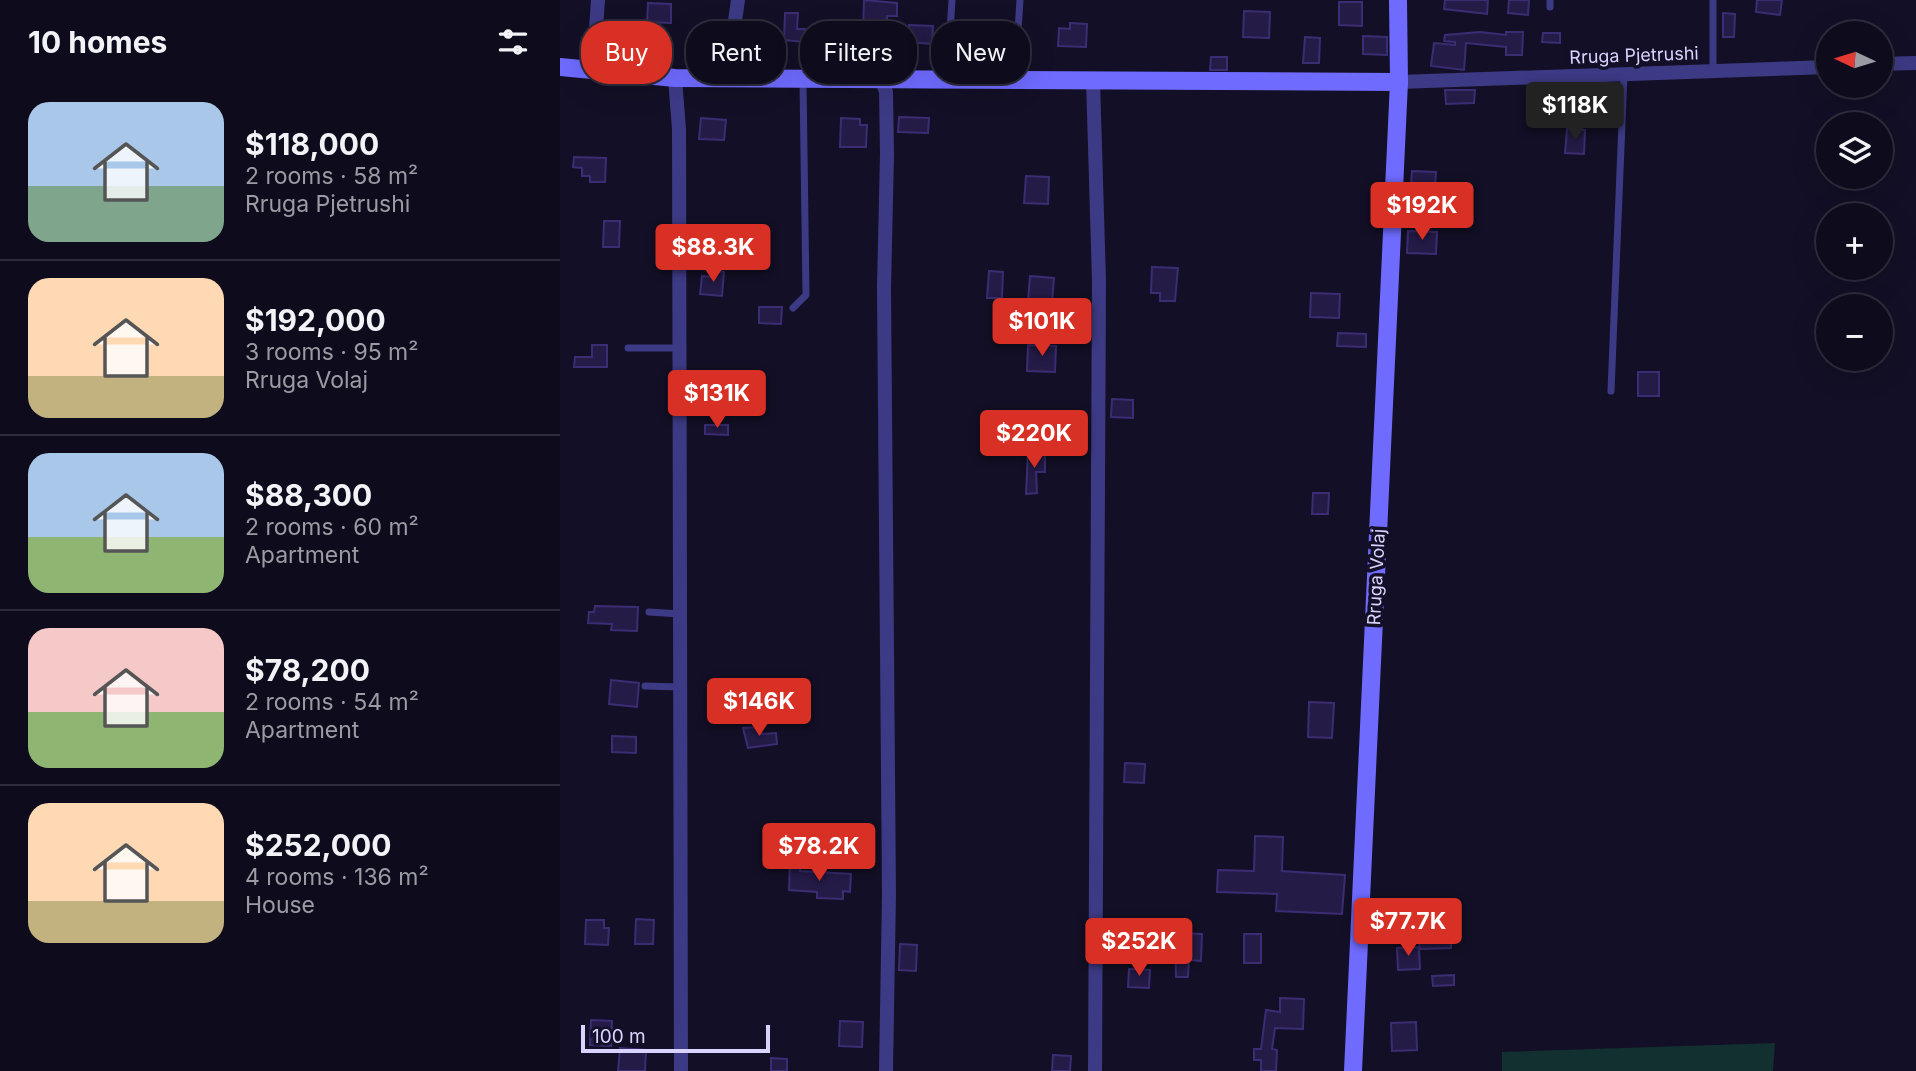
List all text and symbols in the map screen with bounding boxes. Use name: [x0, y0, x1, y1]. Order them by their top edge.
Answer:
chip: Buy: [581, 21, 672, 84]
chip: Rent: [686, 21, 786, 84]
chip: Filters: [800, 21, 917, 84]
chip: New: [931, 21, 1030, 84]
north arrow: [1816, 21, 1894, 98]
map controls: [1816, 21, 1893, 371]
icon: filters: [494, 23, 532, 61]
text: 10 homes: [28, 24, 167, 60]
street label: Rruga Pjetrushi: [1569, 42, 1699, 68]
pin: $118K: [1526, 82, 1624, 142]
text: $118K: [1542, 91, 1608, 119]
button: layers: [1816, 112, 1893, 189]
text: $118,000: [245, 126, 379, 162]
icon: home: [84, 130, 168, 214]
text: 2 rooms · 58 m²: [245, 162, 418, 190]
pin: $192K: [1373, 182, 1471, 242]
text: Rruga Pjetrushi: [245, 190, 410, 218]
text: $192K: [1387, 191, 1457, 219]
button: +: [1816, 203, 1893, 280]
pin: $88.3K: [656, 224, 770, 284]
text: $88.3K: [671, 233, 755, 261]
button: −: [1816, 294, 1893, 371]
pin: $101K: [993, 298, 1091, 358]
text: $192,000: [245, 302, 386, 338]
icon: home: [84, 306, 168, 390]
text: $101K: [1009, 307, 1075, 335]
text: 3 rooms · 95 m²: [245, 338, 418, 366]
text: Rruga Volaj: [245, 366, 368, 394]
pin: $131K: [668, 370, 766, 430]
text: $131K: [684, 379, 750, 407]
pin: $220K: [985, 410, 1083, 470]
text: $220K: [996, 419, 1072, 447]
text: $88,300: [245, 477, 372, 513]
icon: home: [84, 481, 168, 565]
text: 2 rooms · 60 m²: [245, 513, 419, 541]
street label: Rruga Volaj: [1363, 528, 1389, 626]
text: Apartment: [245, 541, 359, 569]
text: $78,200: [245, 652, 370, 688]
icon: home: [84, 656, 168, 740]
pin: $146K: [710, 678, 808, 738]
text: $146K: [723, 687, 795, 715]
text: 2 rooms · 54 m²: [245, 688, 419, 716]
text: Apartment: [245, 716, 359, 744]
pin: $78.2K: [762, 824, 876, 883]
text: $252,000: [245, 827, 391, 863]
icon: home: [84, 831, 168, 915]
text: $78.2K: [778, 832, 860, 860]
text: 4 rooms · 136 m²: [245, 863, 429, 891]
text: House: [245, 891, 315, 919]
pin: $77.7K: [1351, 898, 1465, 958]
text: $77.7K: [1370, 907, 1446, 935]
pin: $252K: [1090, 918, 1188, 978]
text: $252K: [1101, 927, 1177, 955]
scale bar: [581, 1022, 770, 1054]
text: 100 m: [592, 1025, 646, 1048]

